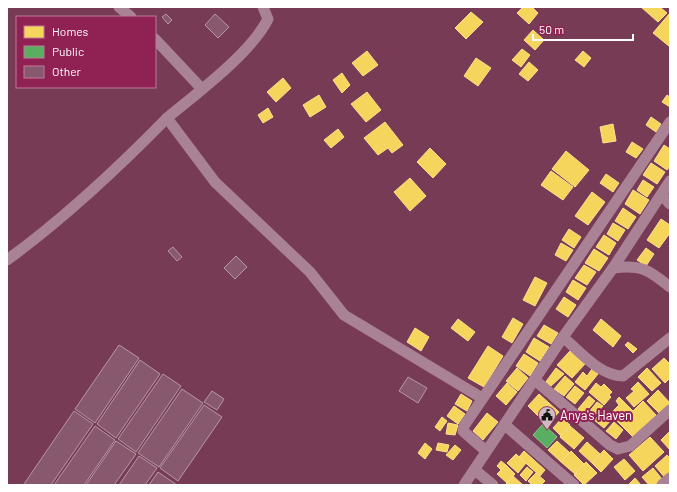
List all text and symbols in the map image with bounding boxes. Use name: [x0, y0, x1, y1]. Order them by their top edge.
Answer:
legend: [16, 16, 156, 88]
scale bar: [533, 16, 633, 42]
text: 50 m: [539, 22, 564, 36]
text: Homes: [52, 24, 89, 38]
text: Public: [52, 44, 84, 58]
text: Other: [52, 64, 82, 78]
public building icon: Anya's Haven: [537, 405, 557, 430]
place label: Anya's Haven: [560, 407, 632, 423]

